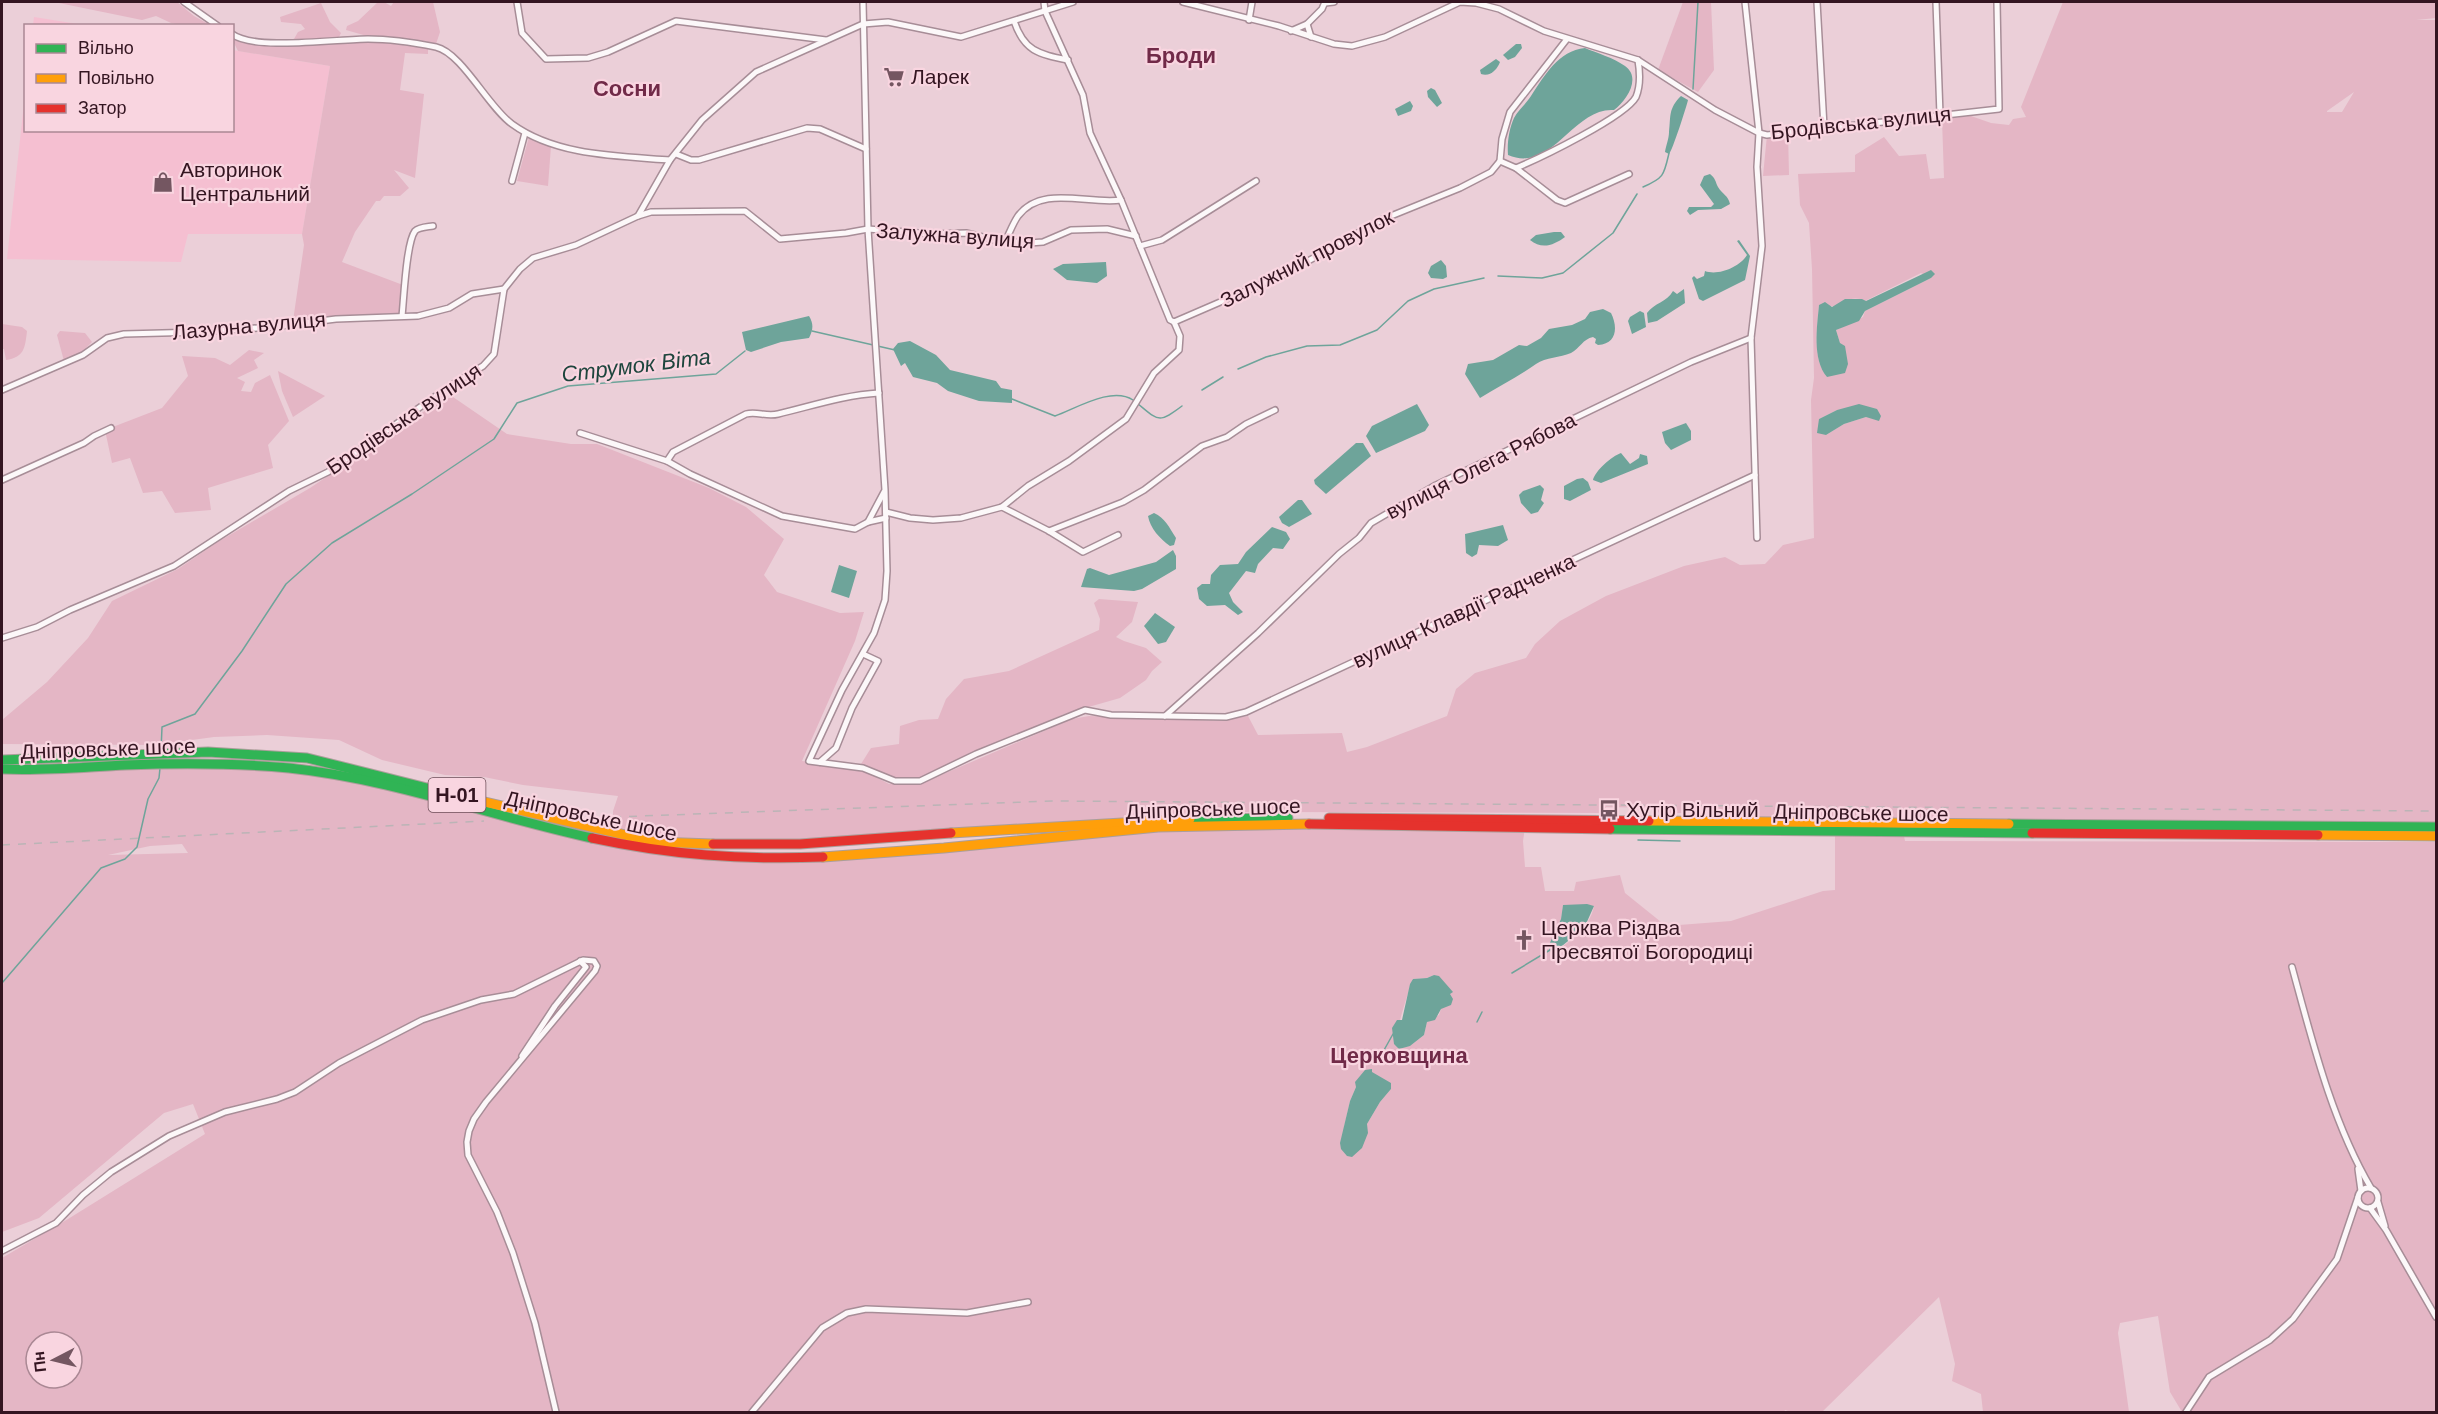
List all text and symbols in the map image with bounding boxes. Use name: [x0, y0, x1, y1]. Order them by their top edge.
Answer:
legend: [24, 24, 234, 132]
text: Вільно: [78, 38, 134, 58]
district label: Броди: [1146, 43, 1216, 68]
supermarket icon: Ларек: [882, 65, 906, 89]
place label: Ларек: [911, 65, 970, 88]
text: Повільно: [78, 68, 154, 88]
district label: Сосни: [593, 76, 661, 101]
text: Затор: [78, 98, 127, 118]
street label: Бродівська вулиця: [1770, 102, 1952, 143]
place label: Авторинок Центральний: [180, 158, 310, 205]
shop icon: Авторинок Центральний: [151, 170, 175, 194]
street label: Залужний провулок: [1216, 205, 1398, 312]
street label: Залужна вулиця: [875, 218, 1035, 253]
street label: Лазурна вулиця: [171, 307, 327, 344]
water label: Струмок Віта: [560, 344, 712, 387]
street label: Бродівська вулиця: [322, 358, 485, 479]
street label: вулиця Олега Рябова: [1382, 408, 1580, 523]
street label: вулиця Клавдії Радченка: [1349, 549, 1579, 672]
street label: Дніпровське шосе: [20, 734, 196, 763]
road number: Н-01: [428, 778, 486, 812]
street label: Дніпровське шосе: [503, 786, 679, 845]
street label: Дніпровське шосе: [1125, 794, 1301, 823]
bus stop icon: Хутір Вільний: [1597, 798, 1621, 822]
place label: Хутір Вільний: [1626, 798, 1759, 821]
street label: Дніпровське шосе: [1773, 799, 1949, 826]
place label: Церква Різдва Пресвятої Богородиці: [1541, 916, 1753, 963]
church icon: Церква Різдва Пресвятої Богородиці: [1512, 928, 1536, 952]
district label: Церковщина: [1330, 1043, 1468, 1068]
north arrow: [24, 1330, 84, 1390]
text: Пн: [30, 1350, 49, 1373]

